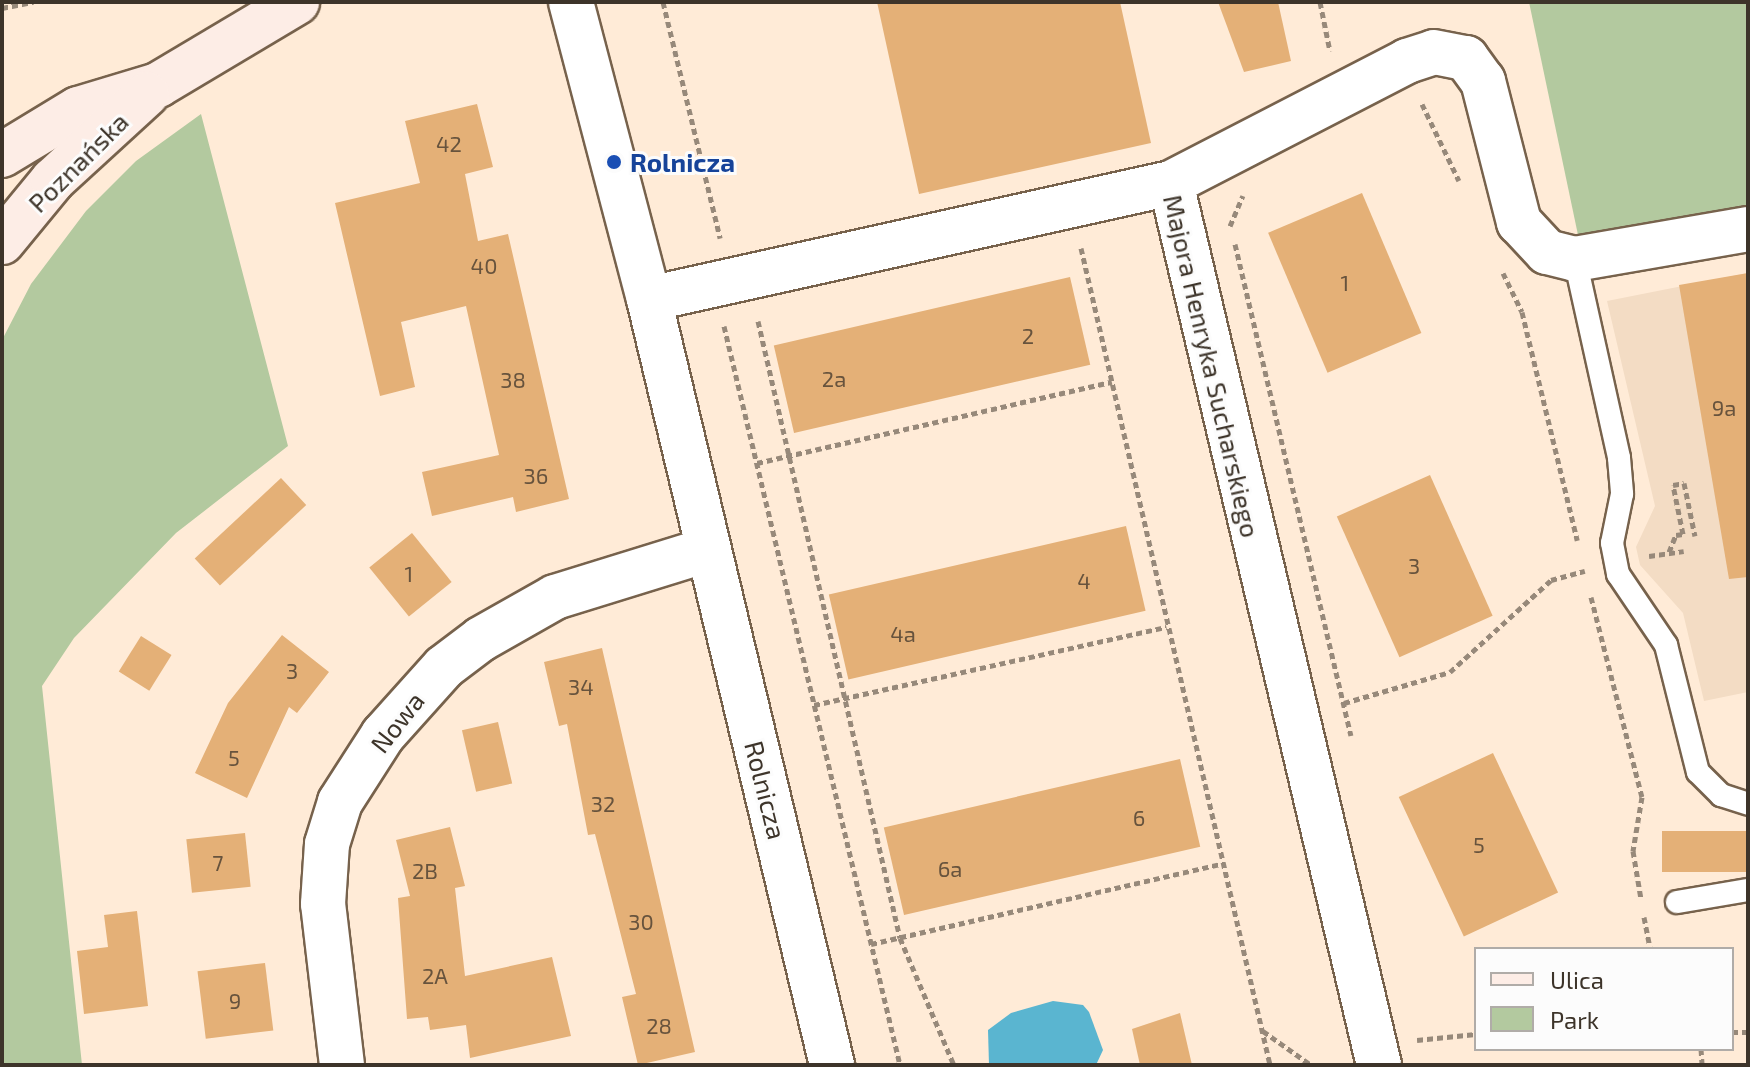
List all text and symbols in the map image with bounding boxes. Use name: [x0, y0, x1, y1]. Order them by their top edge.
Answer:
street label: Poznańska: [22, 106, 134, 218]
house number: 42: [436, 131, 462, 157]
place label: Rolnicza: [630, 146, 735, 178]
marker: Rolnicza: [605, 153, 623, 171]
street label: Majora Henryka Sucharskiego: [1157, 192, 1267, 540]
house number: 40: [471, 253, 497, 279]
house number: 1: [1341, 270, 1349, 296]
house number: 2: [1022, 323, 1034, 349]
house number: 2a: [822, 366, 846, 392]
house number: 38: [500, 367, 526, 393]
house number: 9a: [1712, 395, 1736, 421]
house number: 36: [524, 463, 548, 489]
house number: 3: [1408, 553, 1420, 579]
house number: 1: [405, 561, 413, 587]
house number: 4: [1077, 568, 1091, 594]
house number: 4a: [890, 621, 916, 647]
house number: 3: [286, 658, 298, 684]
house number: 34: [568, 674, 594, 700]
street label: Nowa: [364, 685, 430, 759]
street label: Rolnicza: [739, 738, 793, 842]
house number: 5: [228, 745, 240, 771]
house number: 32: [591, 791, 615, 817]
house number: 6: [1133, 805, 1145, 831]
house number: 5: [1473, 832, 1485, 858]
house number: 7: [212, 850, 224, 876]
house number: 6a: [938, 856, 962, 882]
house number: 2B: [412, 858, 438, 884]
house number: 30: [628, 909, 654, 935]
legend: [1474, 947, 1734, 1051]
house number: 2A: [422, 963, 448, 989]
text: Ulica: [1550, 965, 1604, 994]
house number: 9: [229, 988, 241, 1014]
text: Park: [1550, 1005, 1599, 1034]
house number: 28: [646, 1013, 672, 1039]

